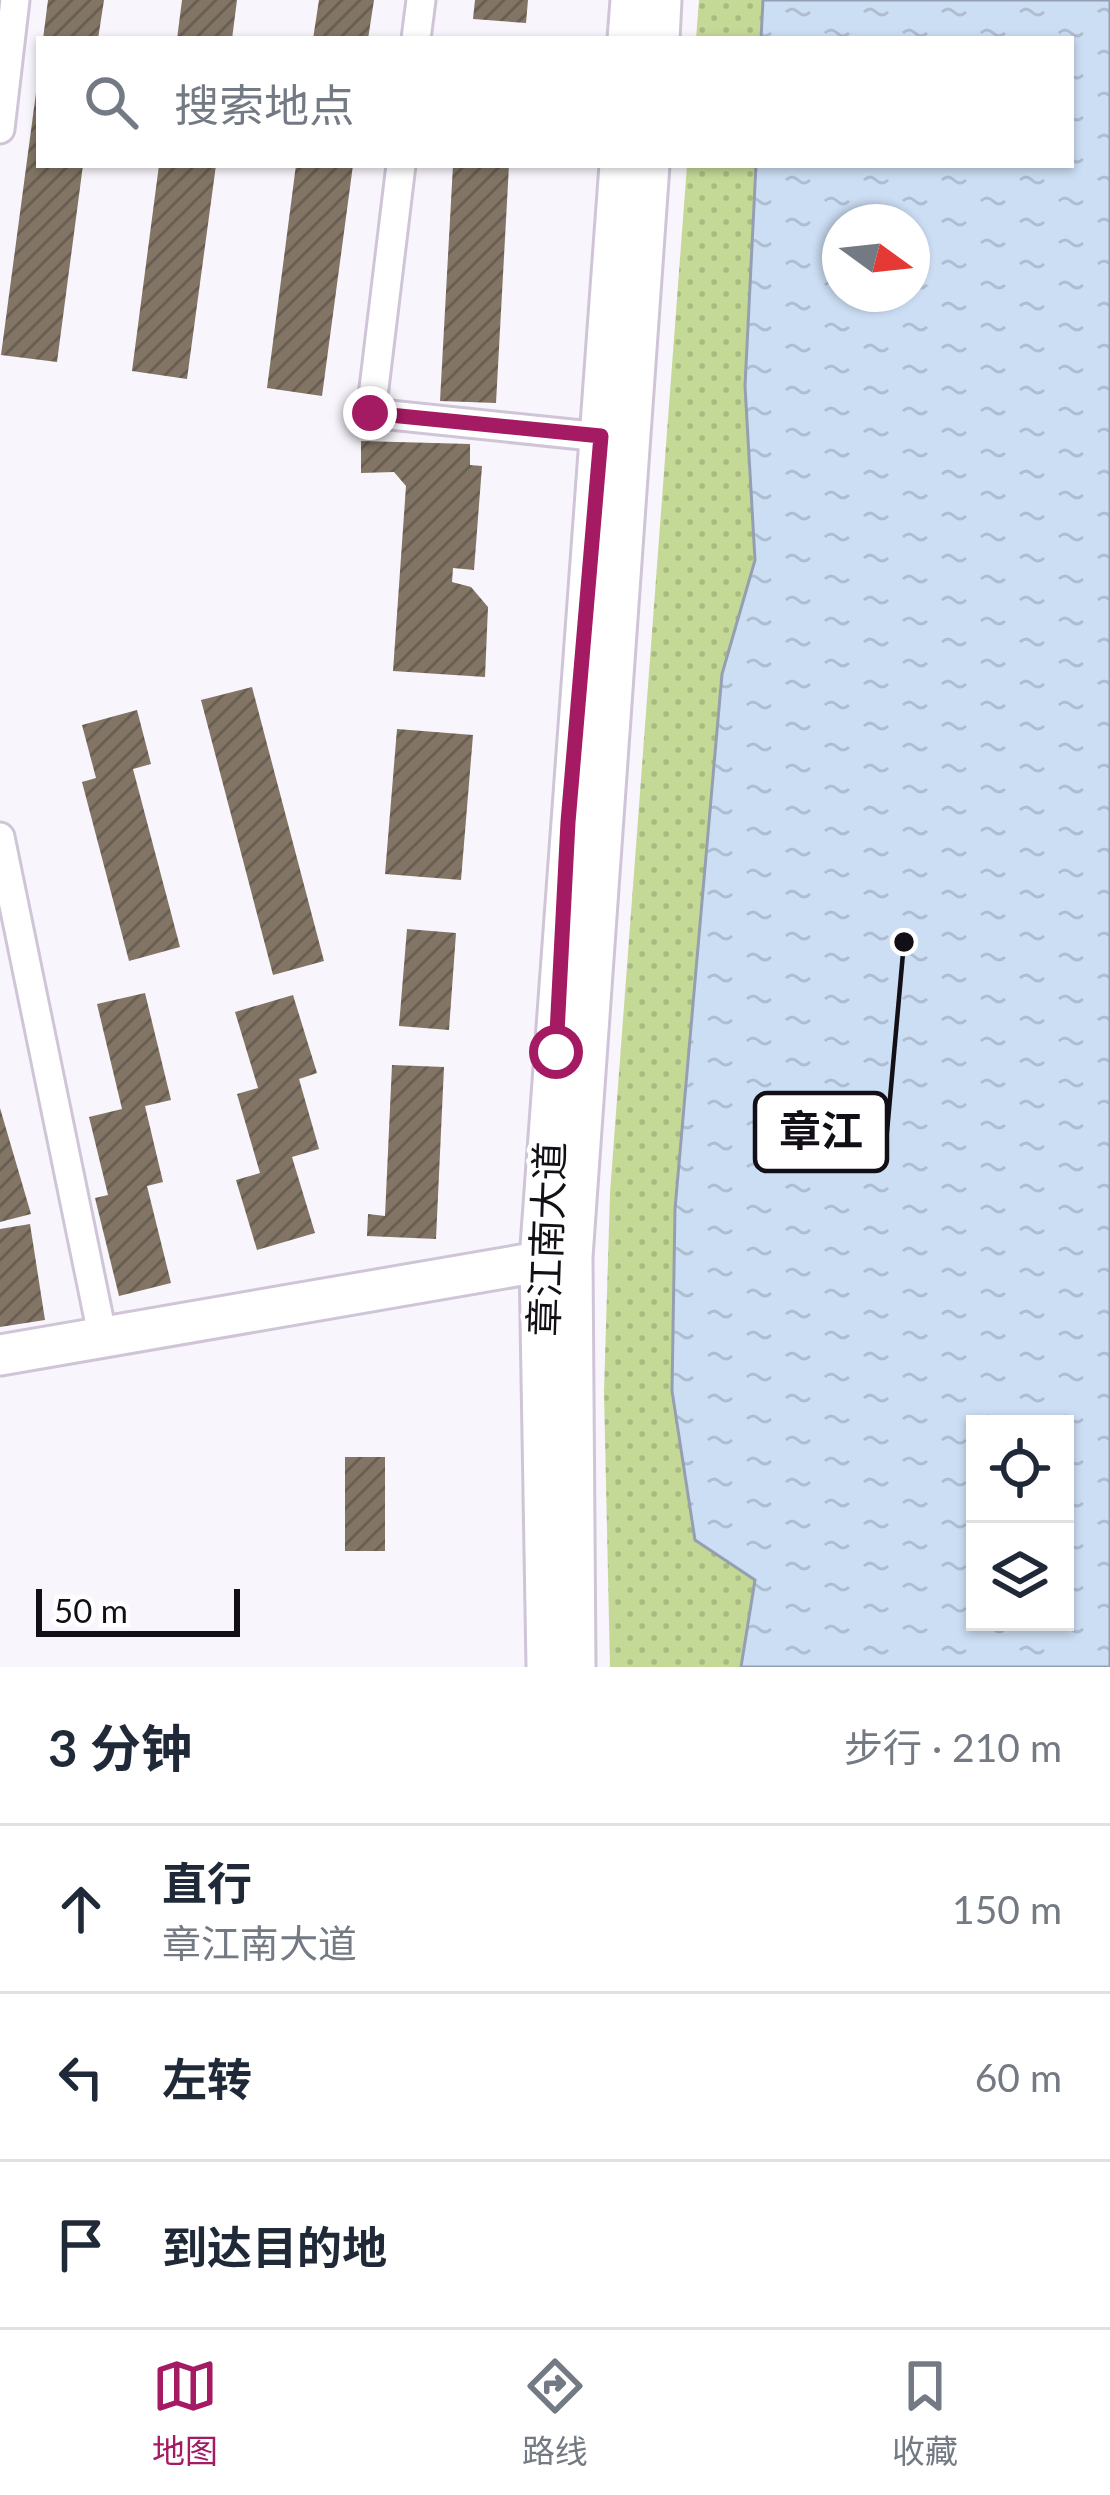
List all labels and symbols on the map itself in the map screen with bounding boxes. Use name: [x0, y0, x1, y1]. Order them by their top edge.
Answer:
north arrow: [822, 204, 930, 312]
route end: [343, 386, 397, 440]
route start: [529, 1025, 583, 1079]
callout: 章江: [755, 1093, 887, 1171]
text: 章江: [779, 1105, 863, 1155]
street label: 章江南大道: [520, 1141, 572, 1337]
scale bar: [36, 1583, 240, 1636]

